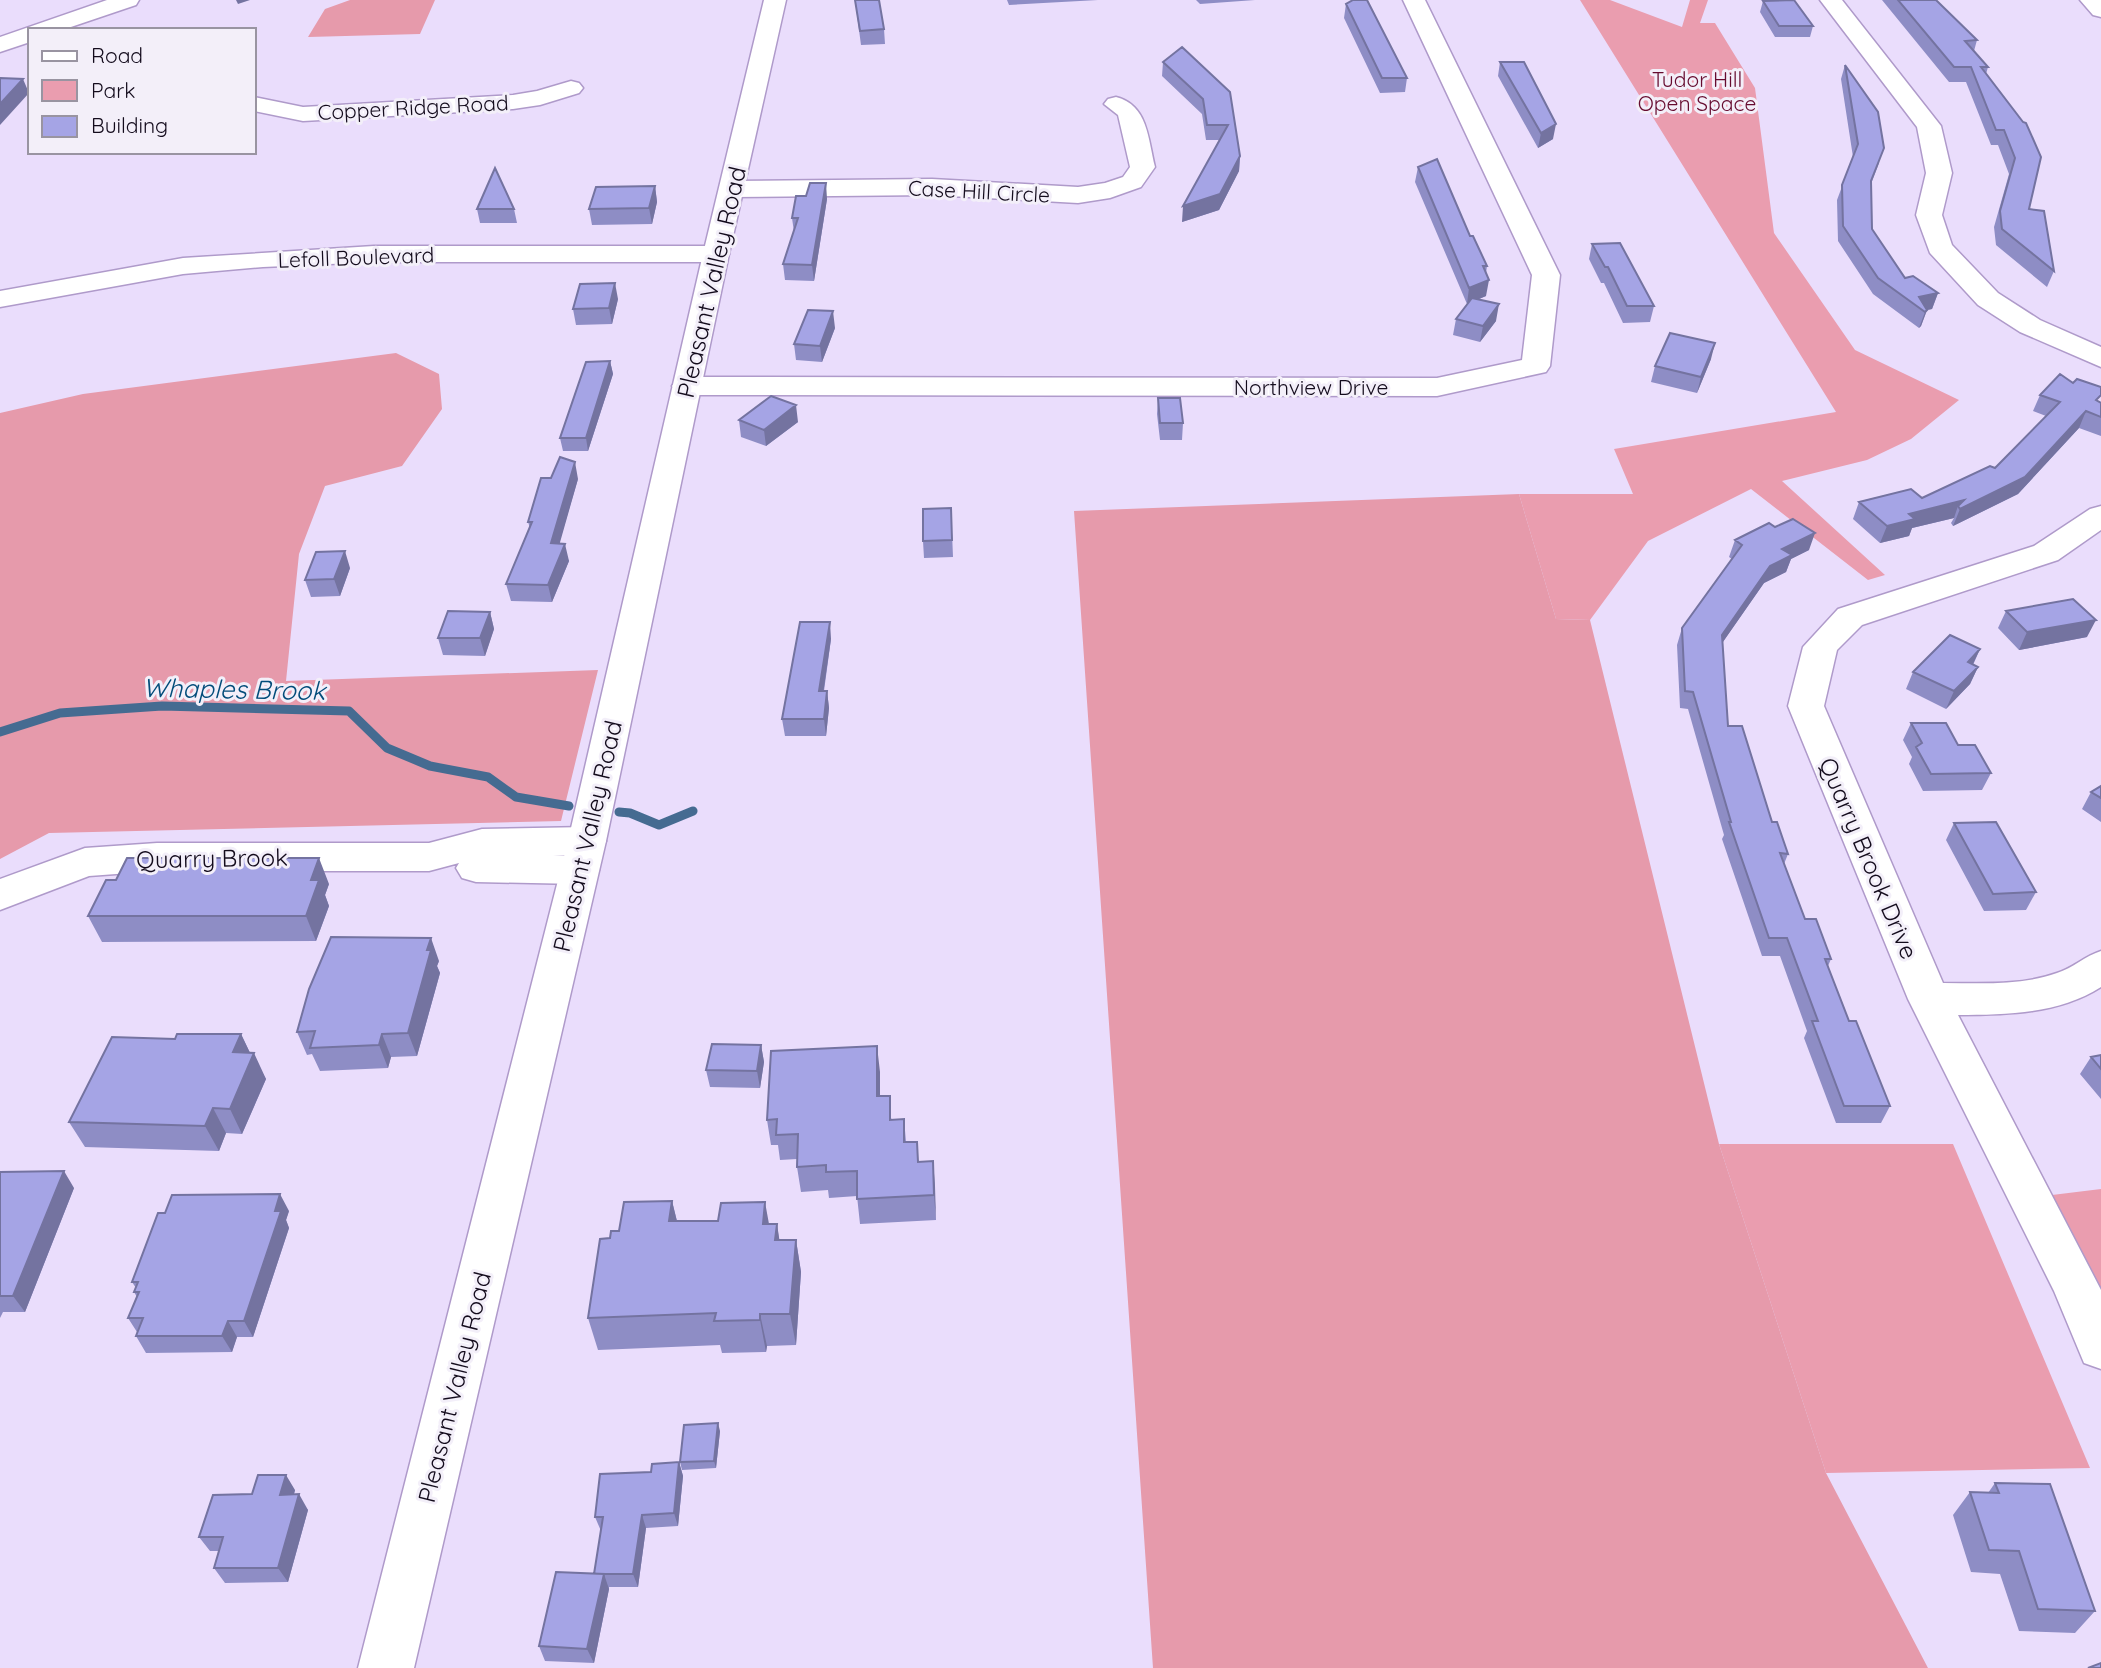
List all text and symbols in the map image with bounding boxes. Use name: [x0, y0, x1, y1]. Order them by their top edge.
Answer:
legend: [28, 28, 256, 154]
text: Road: [91, 42, 143, 68]
park label: Tudor Hill Open Space: [1638, 66, 1756, 116]
text: Park: [91, 77, 135, 103]
street label: Copper Ridge Road: [317, 89, 509, 125]
text: Building: [91, 112, 168, 138]
street label: Pleasant Valley Road: [670, 163, 752, 401]
street label: Case Hill Circle: [907, 174, 1051, 208]
street label: Lefoll Boulevard: [277, 241, 435, 273]
street label: Northview Drive: [1234, 374, 1388, 400]
water label: Whaples Brook: [142, 671, 328, 707]
street label: Pleasant Valley Road: [546, 717, 628, 955]
street label: Quarry Brook Drive: [1813, 753, 1925, 963]
street label: Quarry Brook: [136, 842, 288, 874]
street label: Pleasant Valley Road: [411, 1269, 497, 1505]

